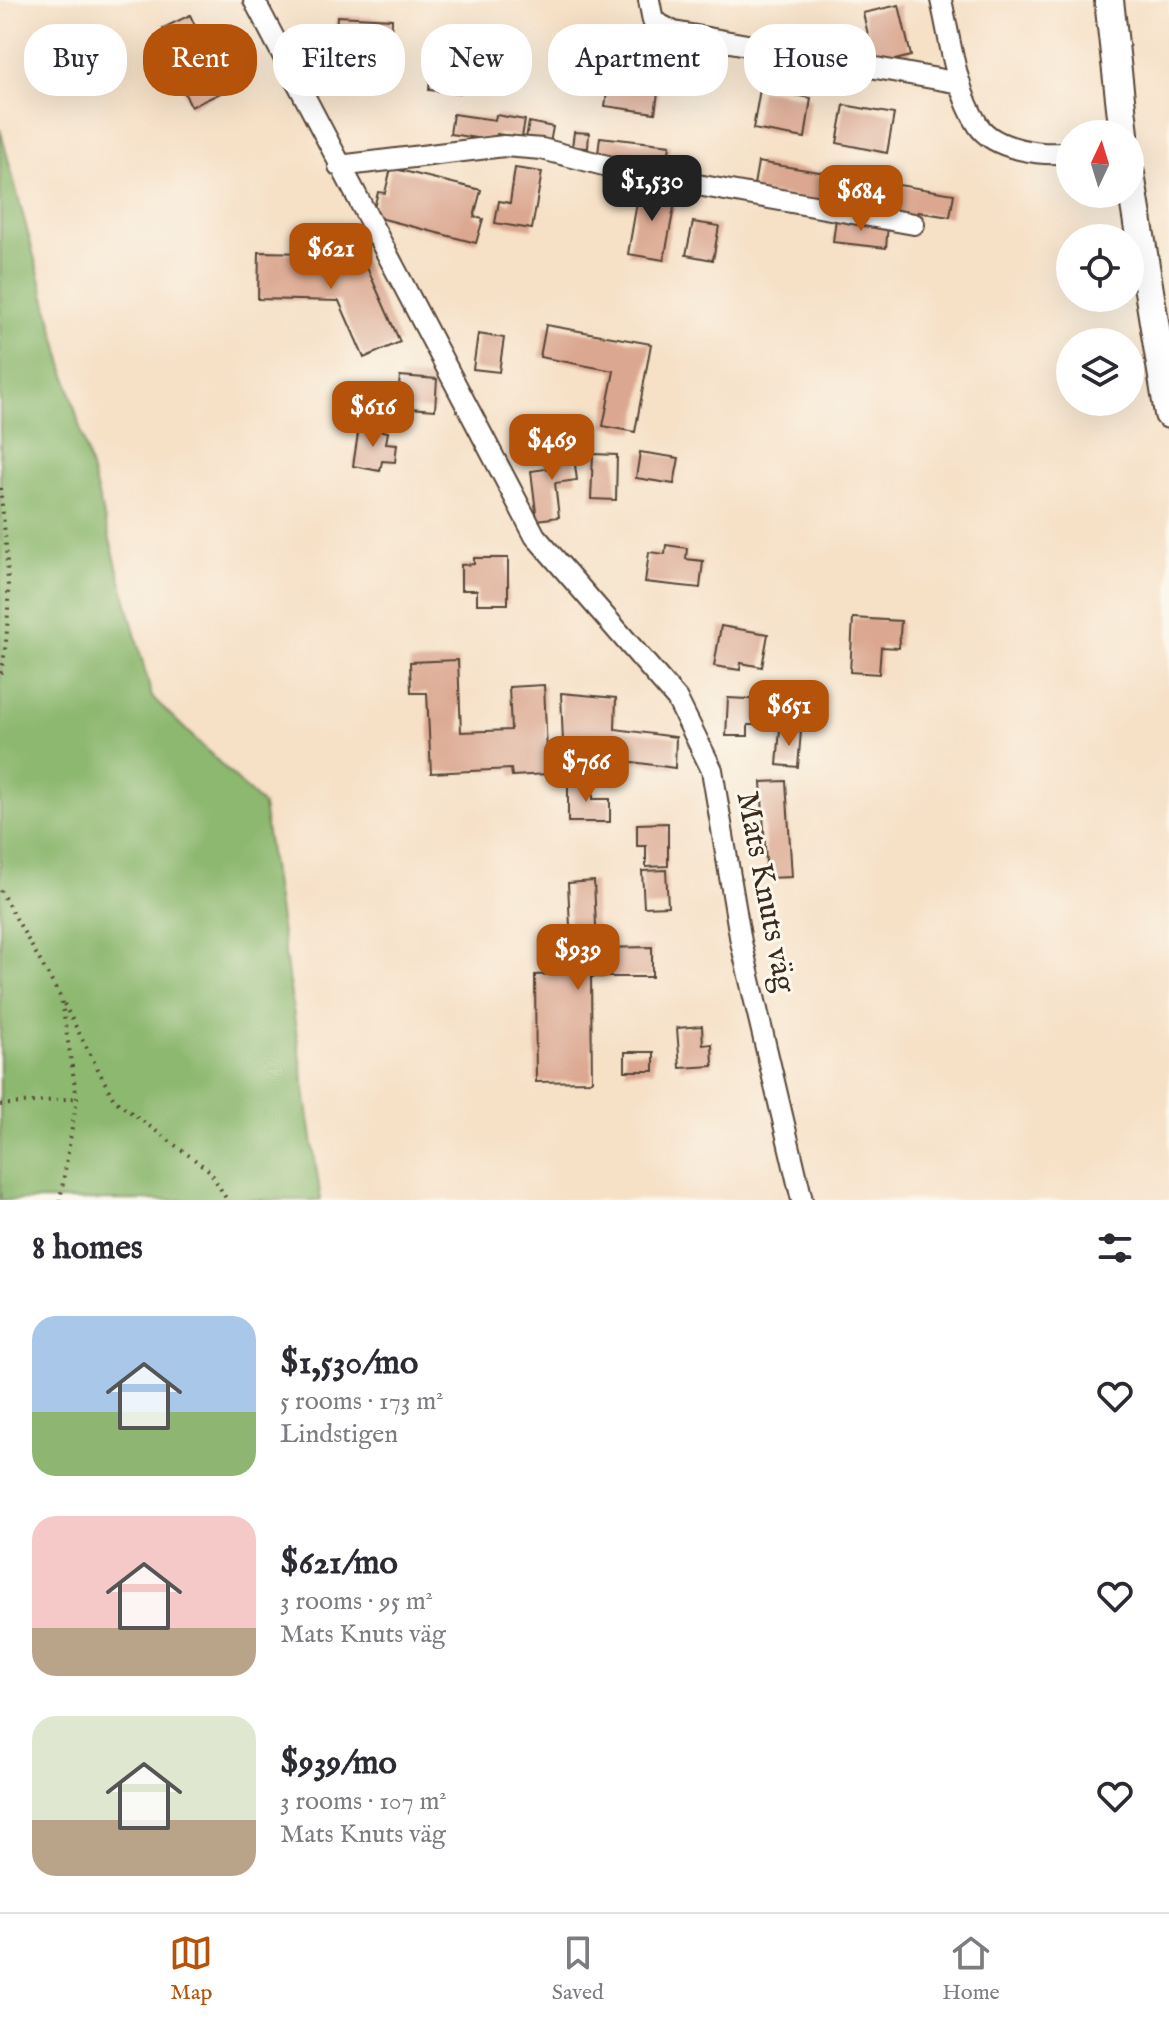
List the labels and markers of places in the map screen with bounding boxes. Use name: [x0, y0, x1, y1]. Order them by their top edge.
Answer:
pin: $1,530: [587, 155, 717, 223]
pin: $684: [814, 165, 908, 233]
pin: $621: [284, 223, 378, 291]
pin: $616: [326, 381, 420, 449]
pin: $469: [505, 414, 599, 482]
pin: $651: [742, 680, 836, 748]
pin: $766: [539, 736, 633, 804]
pin: $939: [531, 924, 625, 992]

